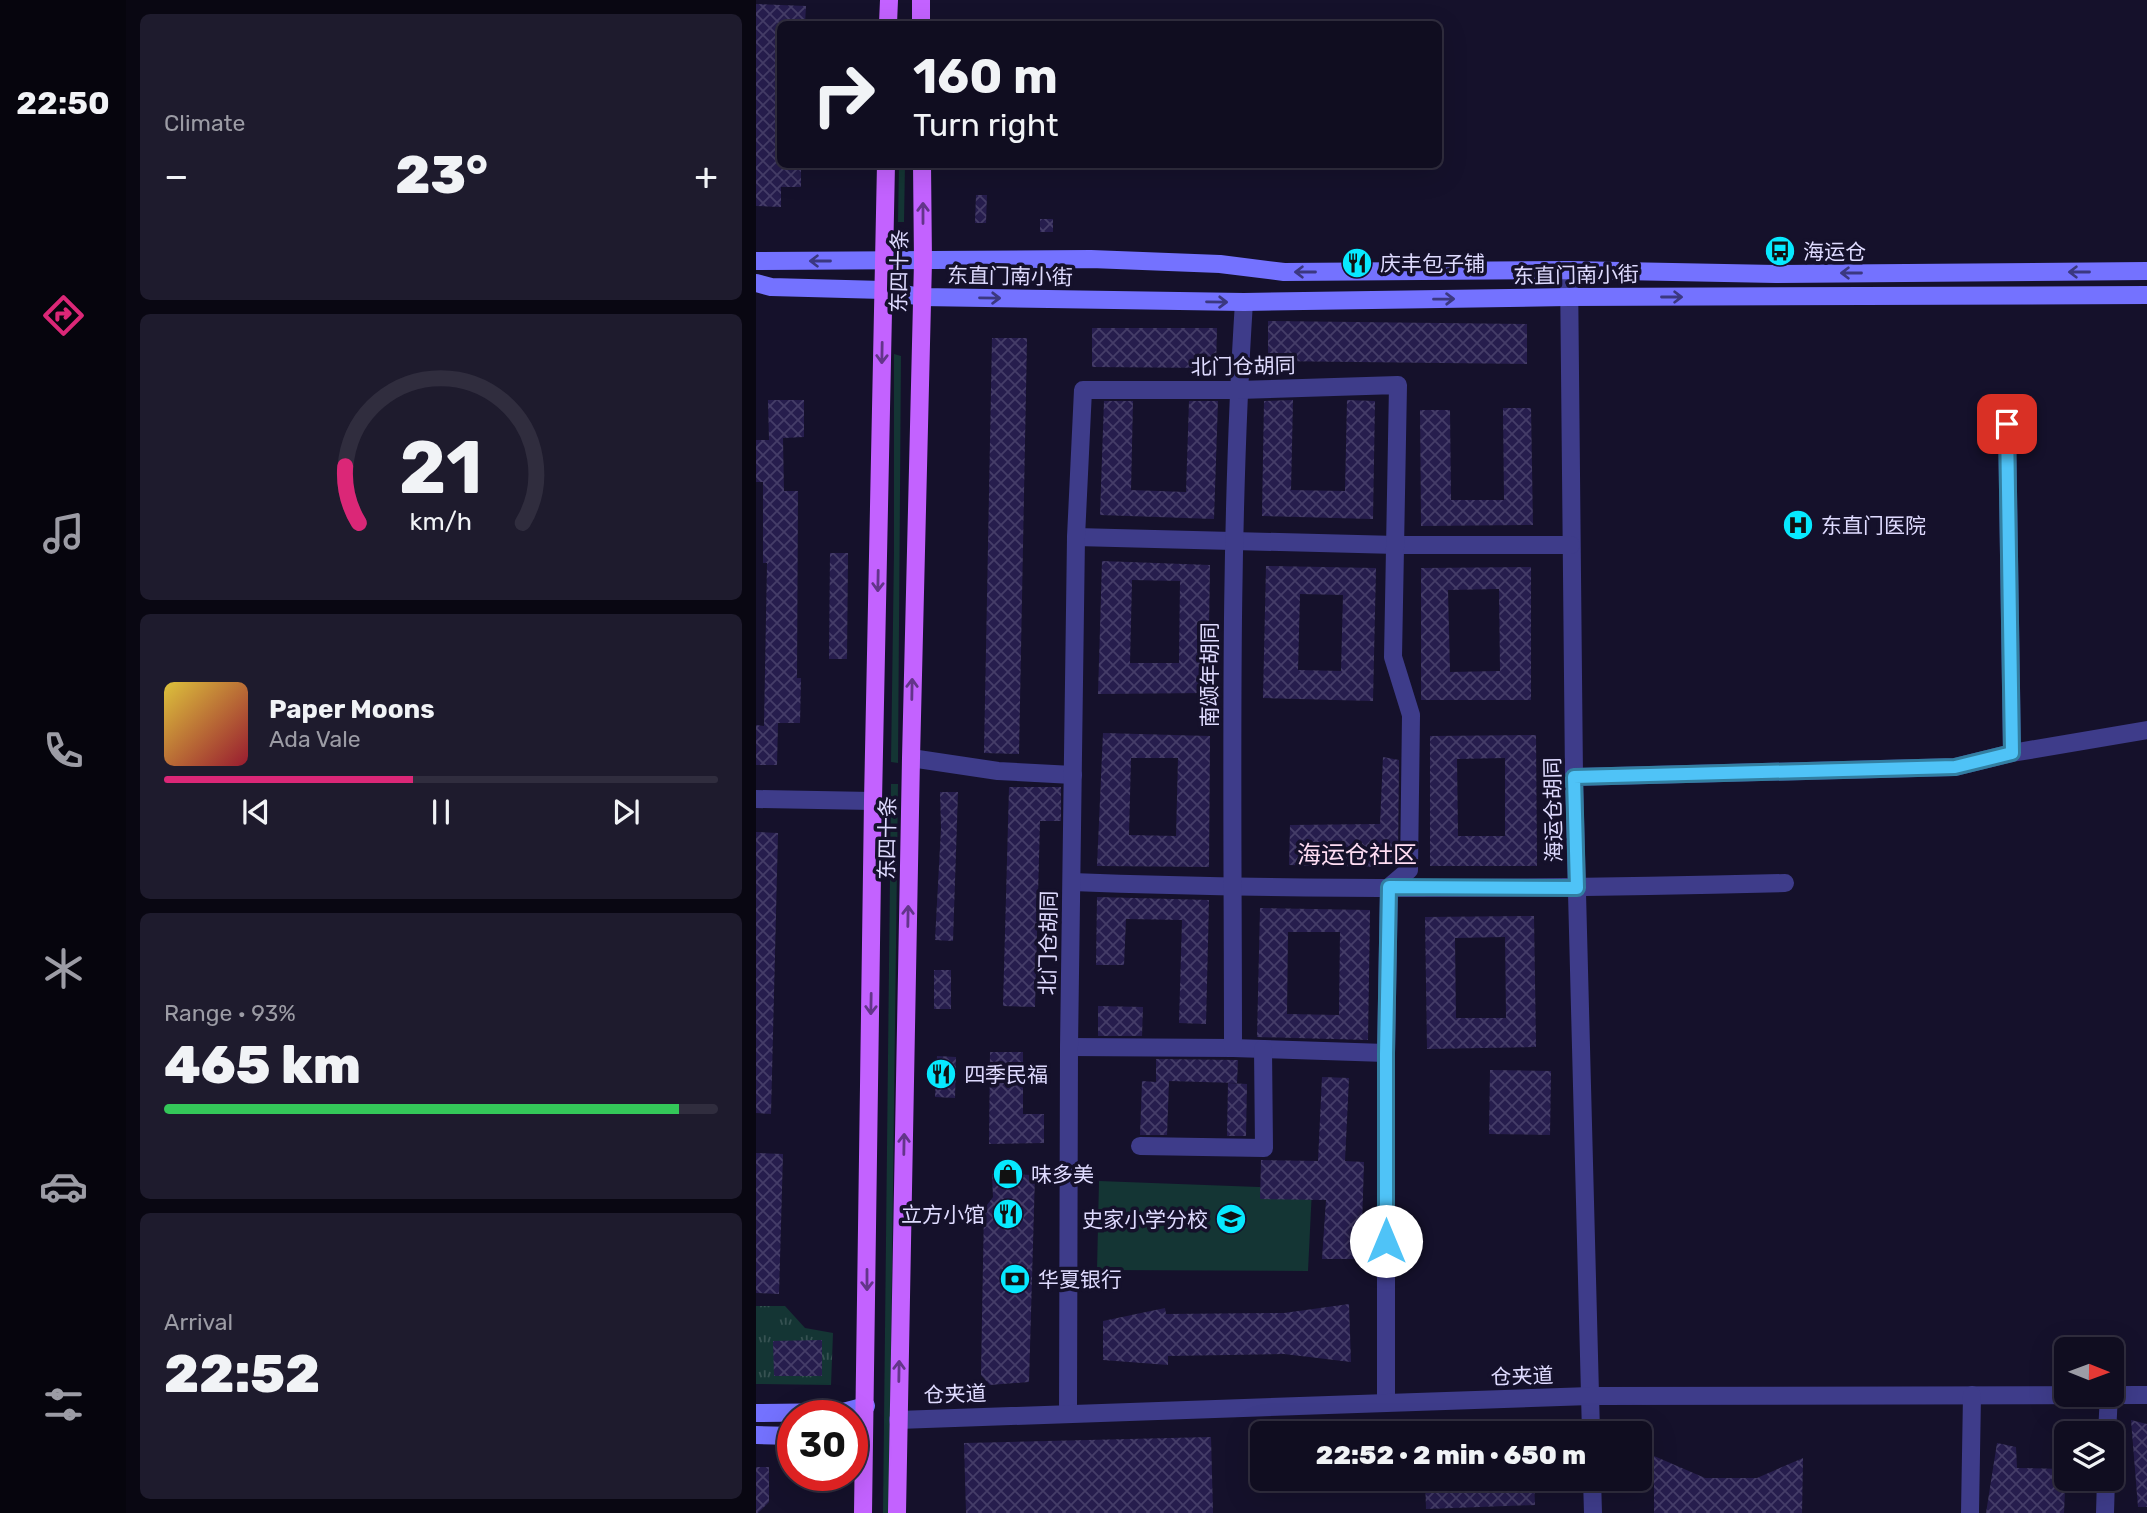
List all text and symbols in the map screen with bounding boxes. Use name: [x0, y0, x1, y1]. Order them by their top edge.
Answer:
text: 160 m: [913, 47, 1058, 105]
icon: right: [798, 49, 889, 140]
text: 22:50: [16, 84, 110, 122]
text: Turn right: [913, 106, 1058, 144]
text: Climate: [164, 109, 245, 137]
text: 23°: [395, 144, 488, 206]
text: −: [164, 153, 189, 199]
text: +: [694, 153, 718, 199]
one-way arrow: [916, 201, 930, 224]
street label: 东四十条: [886, 229, 912, 313]
bus stop icon: 海运仓: [1763, 234, 1797, 268]
place label: 海运仓: [1803, 239, 1866, 264]
restaurant icon: 庆丰包子铺: [1340, 246, 1374, 280]
place label: 庆丰包子铺: [1380, 251, 1485, 276]
one-way arrow: [809, 254, 832, 268]
street label: 东直门南小街: [1513, 261, 1639, 289]
street label: 东直门南小街: [947, 262, 1073, 290]
one-way arrow: [1294, 265, 1317, 279]
one-way arrow: [2068, 265, 2091, 279]
one-way arrow: [1840, 266, 1863, 280]
one-way arrow: [1660, 290, 1683, 304]
icon: directions: [39, 291, 88, 340]
one-way arrow: [978, 292, 1001, 305]
one-way arrow: [1433, 292, 1456, 306]
one-way arrow: [1205, 295, 1228, 309]
one-way arrow: [875, 341, 889, 364]
street label: 北门仓胡同: [1190, 353, 1296, 379]
pin: [1977, 394, 2037, 454]
icon: arrive: [1988, 405, 2026, 443]
text: 21: [399, 425, 483, 511]
text: km/h: [410, 506, 472, 535]
hospital icon: 东直门医院: [1781, 508, 1815, 542]
icon: music: [39, 509, 88, 558]
place label: 东直门医院: [1821, 513, 1926, 538]
one-way arrow: [871, 569, 885, 592]
street label: 南颂年胡同: [1197, 623, 1222, 728]
one-way arrow: [905, 678, 919, 701]
text: Paper Moons: [269, 694, 435, 725]
text: Ada Vale: [269, 725, 361, 753]
icon: phone: [39, 726, 88, 775]
street label: 海运仓胡同: [1540, 757, 1566, 863]
icon: previous: [237, 793, 275, 831]
icon: pause: [422, 793, 460, 831]
icon: next: [607, 793, 645, 831]
street label: 东四十条: [874, 796, 900, 880]
district label: 海运仓社区: [1297, 841, 1417, 869]
street label: 北门仓胡同: [1035, 890, 1061, 996]
one-way arrow: [901, 905, 915, 928]
icon: climate: [39, 944, 88, 993]
one-way arrow: [864, 992, 877, 1015]
text: Range · 93%: [164, 999, 296, 1027]
text: 465 km: [164, 1034, 361, 1096]
restaurant icon: 四季民福: [924, 1057, 958, 1091]
place label: 四季民福: [964, 1062, 1048, 1087]
one-way arrow: [897, 1133, 910, 1156]
shop icon: 味多美: [991, 1157, 1025, 1191]
icon: car: [39, 1162, 88, 1211]
place label: 味多美: [1031, 1162, 1094, 1187]
restaurant icon: 立方小馆: [991, 1197, 1025, 1231]
place label: 立方小馆: [901, 1202, 985, 1227]
school or university icon: 史家小学分校: [1214, 1202, 1248, 1236]
position arrow: [1349, 1204, 1423, 1278]
place label: 史家小学分校: [1082, 1207, 1208, 1232]
bank icon: 华夏银行: [998, 1262, 1032, 1296]
place label: 华夏银行: [1038, 1267, 1122, 1292]
one-way arrow: [860, 1268, 874, 1291]
text: Arrival: [164, 1308, 233, 1336]
north arrow: [2054, 1337, 2124, 1407]
map controls: [2054, 1337, 2124, 1491]
text: 22:52: [164, 1343, 320, 1405]
one-way arrow: [893, 1360, 906, 1383]
street label: 仓夹道: [1490, 1362, 1554, 1390]
icon: filters: [39, 1380, 88, 1429]
street label: 仓夹道: [923, 1380, 987, 1408]
speed limit sign: 30: [777, 1400, 868, 1491]
button: layers: [2054, 1421, 2124, 1491]
text: 22:52 · 2 min · 650 m: [1316, 1440, 1586, 1471]

